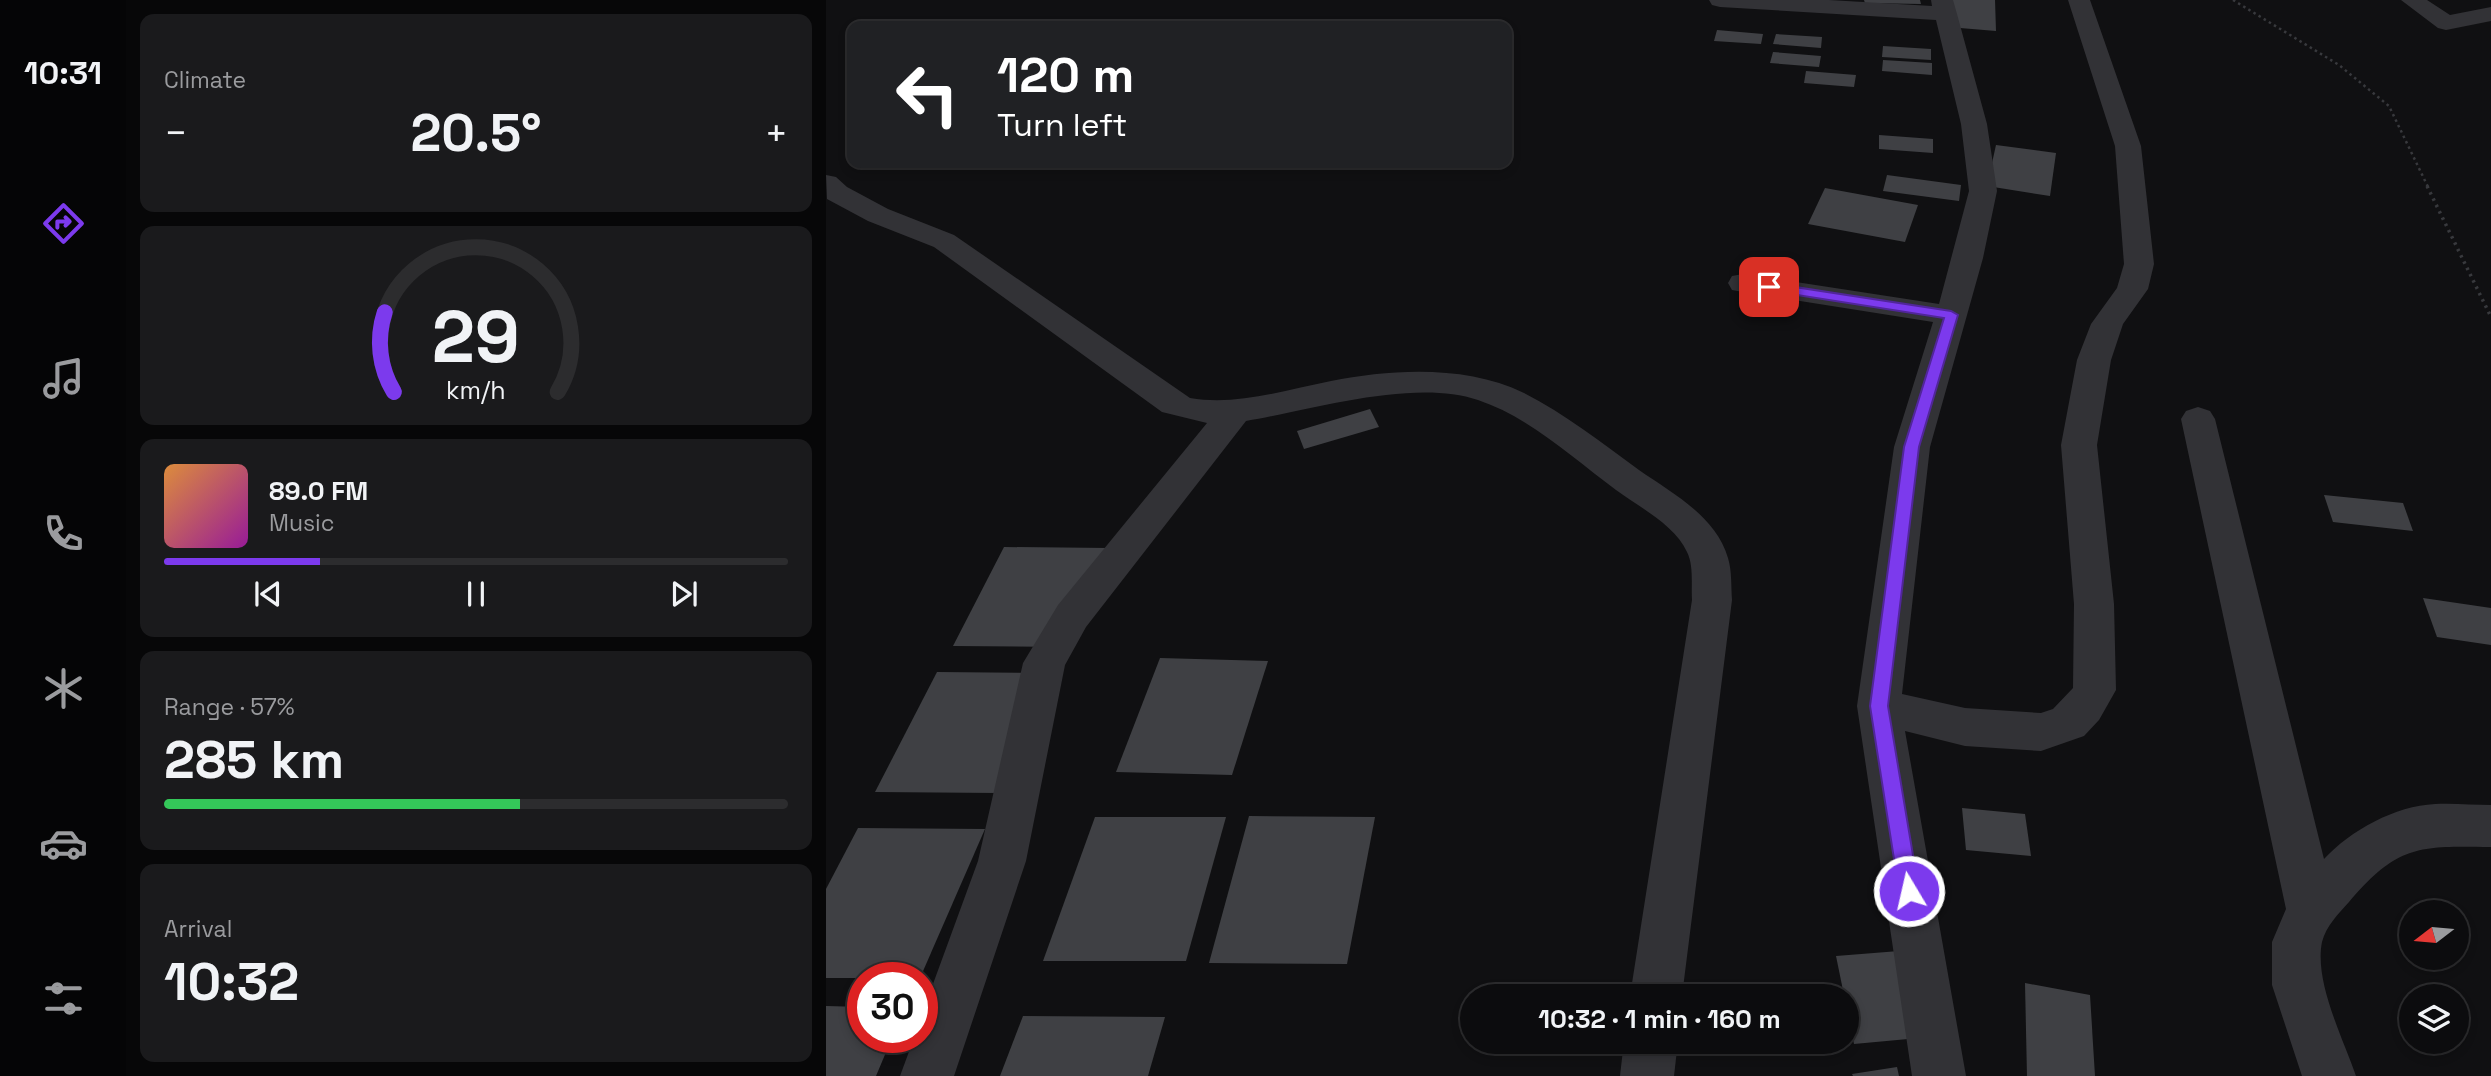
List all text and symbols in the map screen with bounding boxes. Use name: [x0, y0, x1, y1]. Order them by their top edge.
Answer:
text: 120 m: [997, 44, 1134, 106]
icon: left: [882, 49, 973, 140]
text: 10:31: [24, 53, 102, 93]
text: Climate: [164, 65, 246, 95]
text: 20.5°: [410, 100, 542, 166]
text: Turn left: [997, 105, 1127, 145]
text: −: [164, 109, 188, 157]
text: +: [764, 109, 788, 157]
icon: directions: [39, 199, 88, 248]
pin: [1739, 257, 1799, 317]
icon: arrive: [1750, 268, 1788, 306]
text: 29: [432, 290, 520, 383]
icon: music: [39, 354, 88, 403]
text: km/h: [446, 373, 506, 405]
text: 89.0 FM: [269, 474, 368, 508]
text: Music: [269, 508, 334, 538]
icon: phone: [39, 509, 88, 558]
icon: previous: [249, 575, 287, 613]
icon: pause: [457, 575, 495, 613]
icon: next: [665, 575, 703, 613]
icon: climate: [39, 664, 88, 713]
text: Range · 57%: [164, 692, 295, 722]
text: 285 km: [164, 727, 344, 793]
icon: car: [39, 819, 88, 868]
position arrow: [1872, 854, 1946, 928]
north arrow: [2399, 900, 2469, 970]
map controls: [2399, 900, 2469, 1054]
text: Arrival: [164, 914, 232, 944]
text: 10:32: [164, 949, 299, 1015]
speed limit sign: 30: [847, 962, 938, 1053]
icon: filters: [39, 974, 88, 1023]
button: layers: [2399, 984, 2469, 1054]
text: 10:32 · 1 min · 160 m: [1538, 1002, 1781, 1036]

